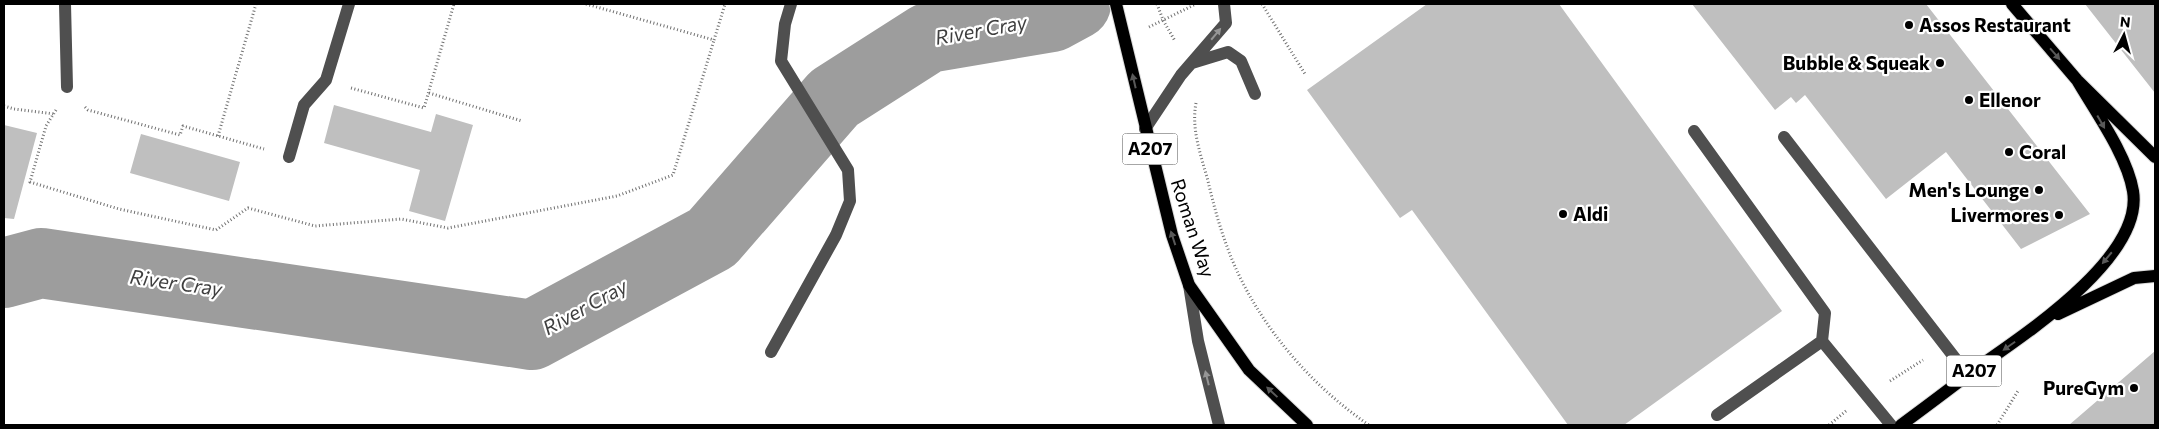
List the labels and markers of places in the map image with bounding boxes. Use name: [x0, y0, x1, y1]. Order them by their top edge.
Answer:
place label: Assos Restaurant: [1919, 13, 2071, 36]
marker: Assos Restaurant: [1903, 19, 1915, 31]
place label: Bubble & Squeak: [1783, 51, 1930, 74]
marker: Bubble & Squeak: [1934, 57, 1946, 69]
place label: Ellenor: [1979, 88, 2041, 111]
marker: Ellenor: [1963, 94, 1975, 106]
place label: Coral: [2019, 140, 2066, 163]
marker: Coral: [2003, 146, 2015, 158]
place label: Men's Lounge: [1909, 178, 2029, 201]
marker: Men's Lounge: [2033, 184, 2045, 196]
place label: Aldi: [1573, 202, 1608, 225]
place label: Livermores: [1951, 203, 2049, 226]
marker: Aldi: [1557, 208, 1569, 220]
marker: Livermores: [2053, 209, 2065, 221]
place label: PureGym: [2043, 376, 2124, 399]
marker: PureGym: [2128, 382, 2140, 394]

